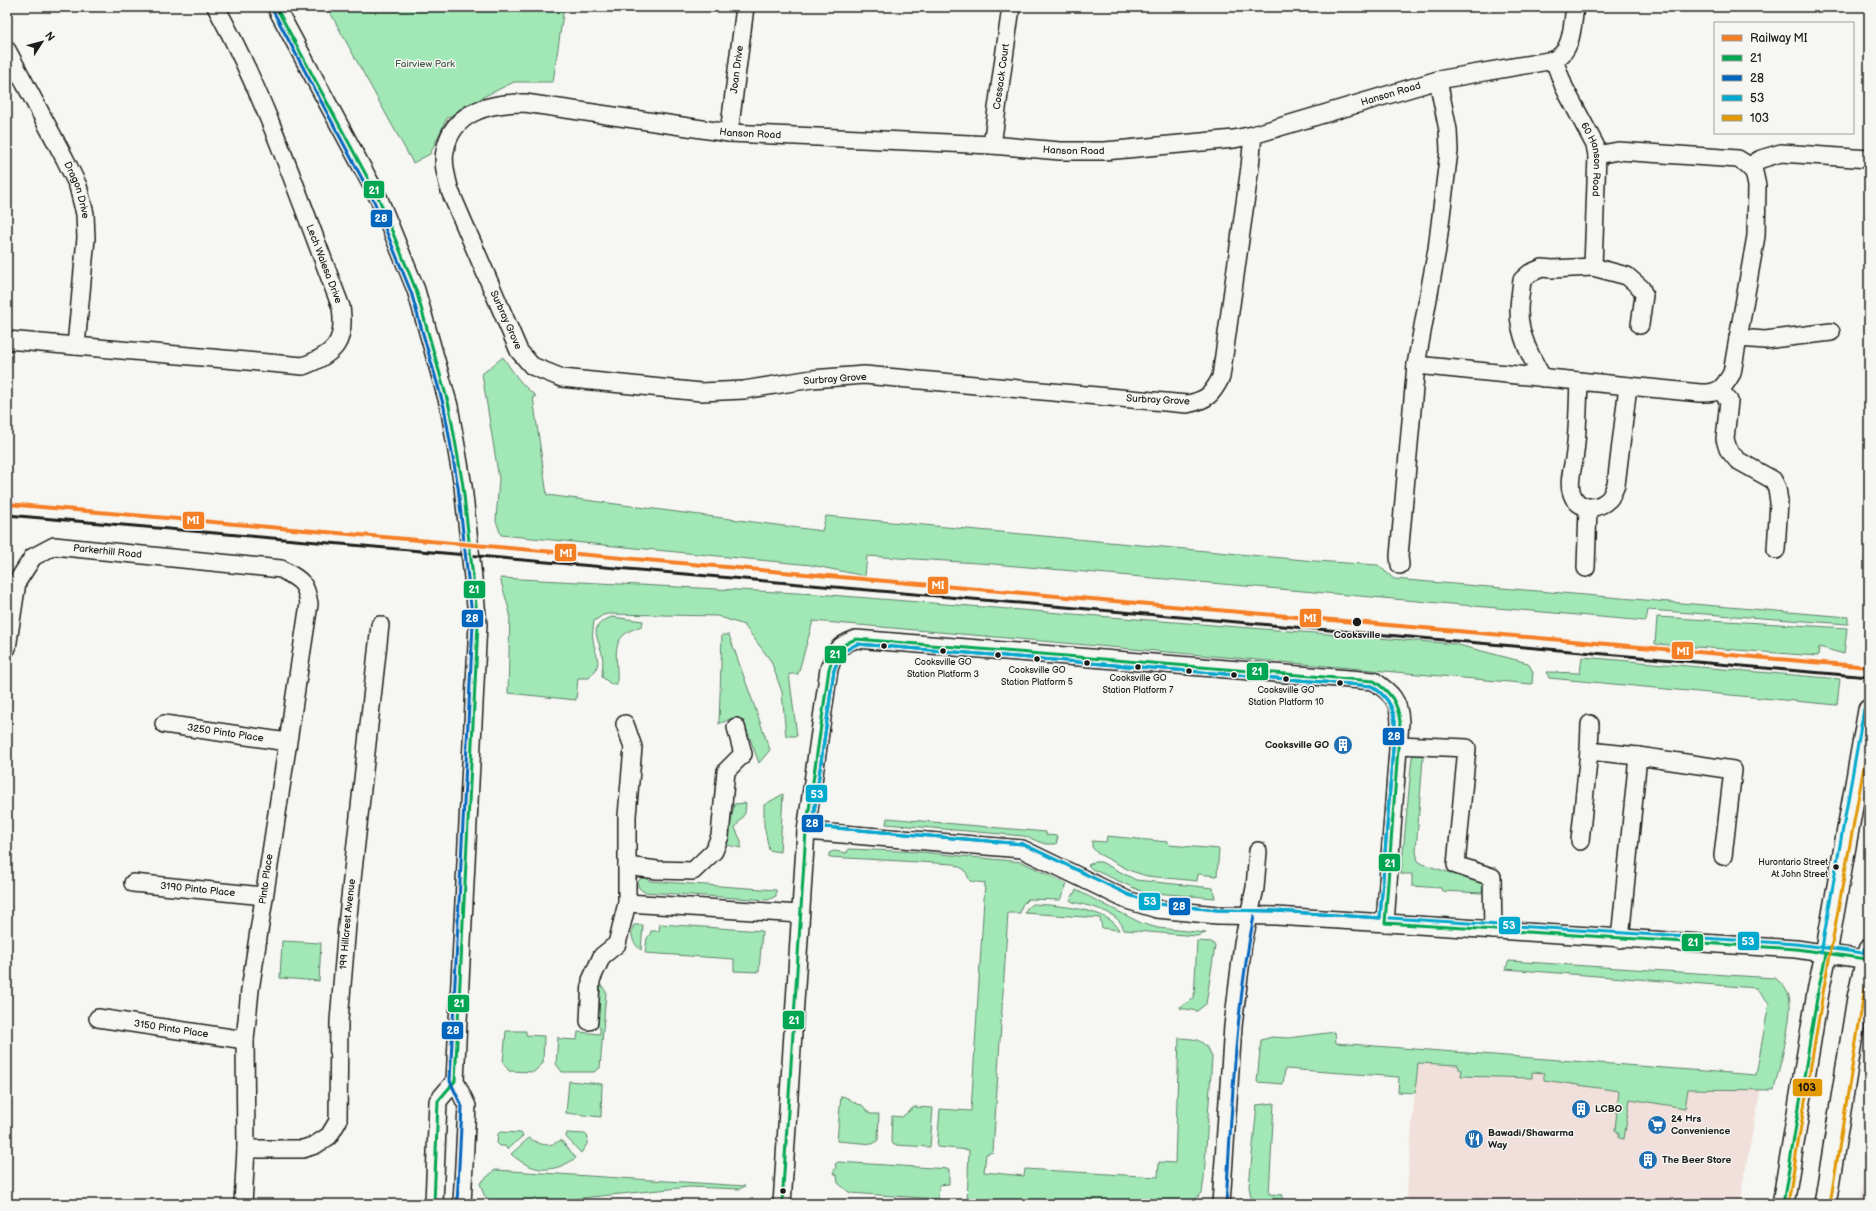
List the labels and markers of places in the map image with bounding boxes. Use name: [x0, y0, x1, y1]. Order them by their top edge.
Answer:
marker: Cooksville: [1351, 616, 1363, 628]
place label: Cooksville: [1334, 629, 1381, 641]
unlabelled marker: [879, 641, 889, 651]
marker: Cooksville GO Station Platform 3: [938, 646, 948, 656]
unlabelled marker: [993, 650, 1003, 660]
marker: Cooksville GO Station Platform 5: [1032, 654, 1042, 664]
place label: Cooksville GO Station Platform 3: [907, 657, 980, 680]
unlabelled marker: [1082, 658, 1092, 668]
marker: Cooksville GO Station Platform 7: [1133, 662, 1143, 672]
place label: Cooksville GO Station Platform 5: [1001, 665, 1073, 688]
unlabelled marker: [1184, 666, 1194, 676]
unlabelled marker: [1229, 670, 1239, 680]
place label: Cooksville GO Station Platform 7: [1103, 673, 1174, 696]
marker: Cooksville GO Station Platform 10: [1281, 674, 1291, 684]
unlabelled marker: [1335, 678, 1345, 688]
place label: Cooksville GO Station Platform 10: [1248, 685, 1324, 708]
building icon: Cooksville GO: [1332, 734, 1354, 756]
place label: Cooksville GO: [1265, 739, 1330, 751]
place label: Hurontario Street At John Street: [1758, 857, 1828, 880]
marker: Hurontario Street At John Street: [1831, 862, 1841, 872]
building icon: LCBO: [1570, 1098, 1592, 1120]
place label: LCBO: [1595, 1103, 1623, 1115]
place label: 24 Hrs Convenience: [1671, 1113, 1731, 1137]
supermarket icon: 24 Hrs Convenience: [1646, 1114, 1668, 1136]
place label: Bawadi/Shawarma Way: [1488, 1127, 1574, 1151]
restaurant icon: Bawadi/Shawarma Way: [1463, 1128, 1485, 1150]
building icon: The Beer Store: [1637, 1149, 1659, 1171]
place label: The Beer Store: [1662, 1154, 1732, 1166]
unlabelled marker: [778, 1186, 788, 1196]

